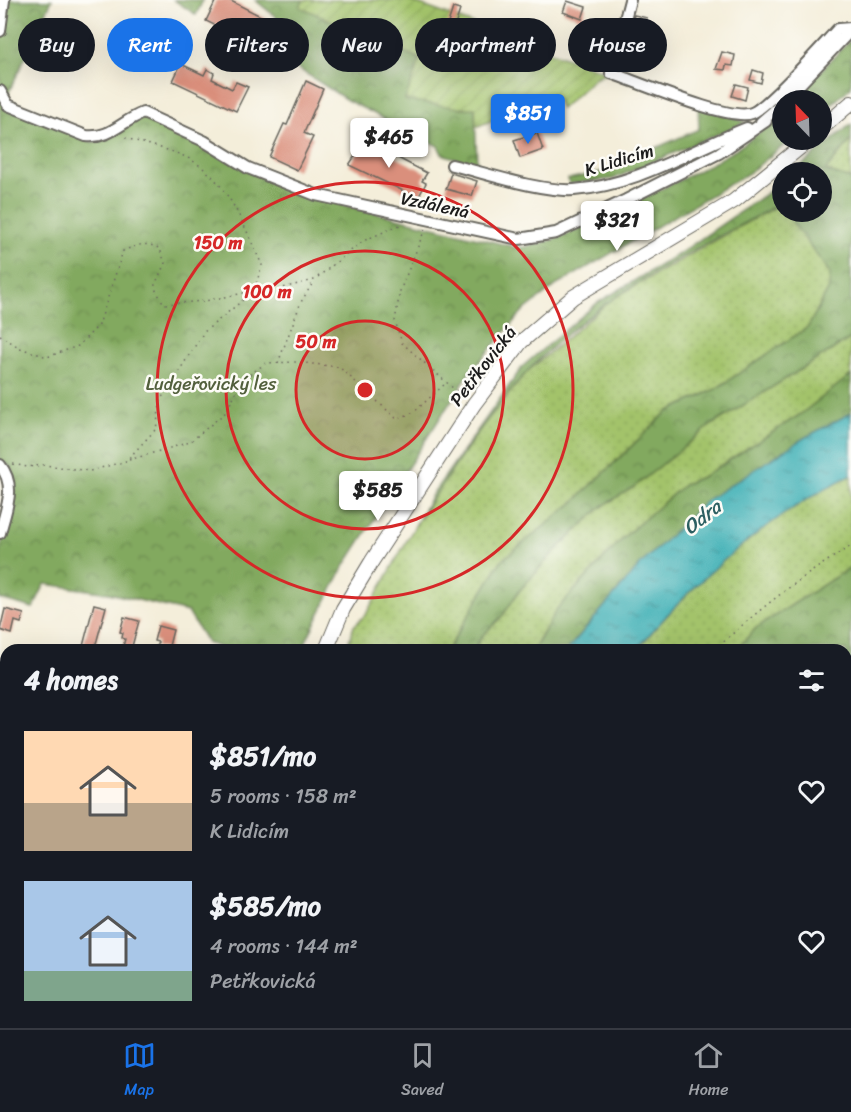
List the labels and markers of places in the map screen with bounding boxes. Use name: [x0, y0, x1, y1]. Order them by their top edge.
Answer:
pin: $851: [492, 94, 564, 145]
pin: $465: [353, 118, 425, 169]
pin: $321: [581, 201, 653, 252]
centre of rings: [355, 380, 375, 400]
pin: $585: [342, 471, 414, 522]

